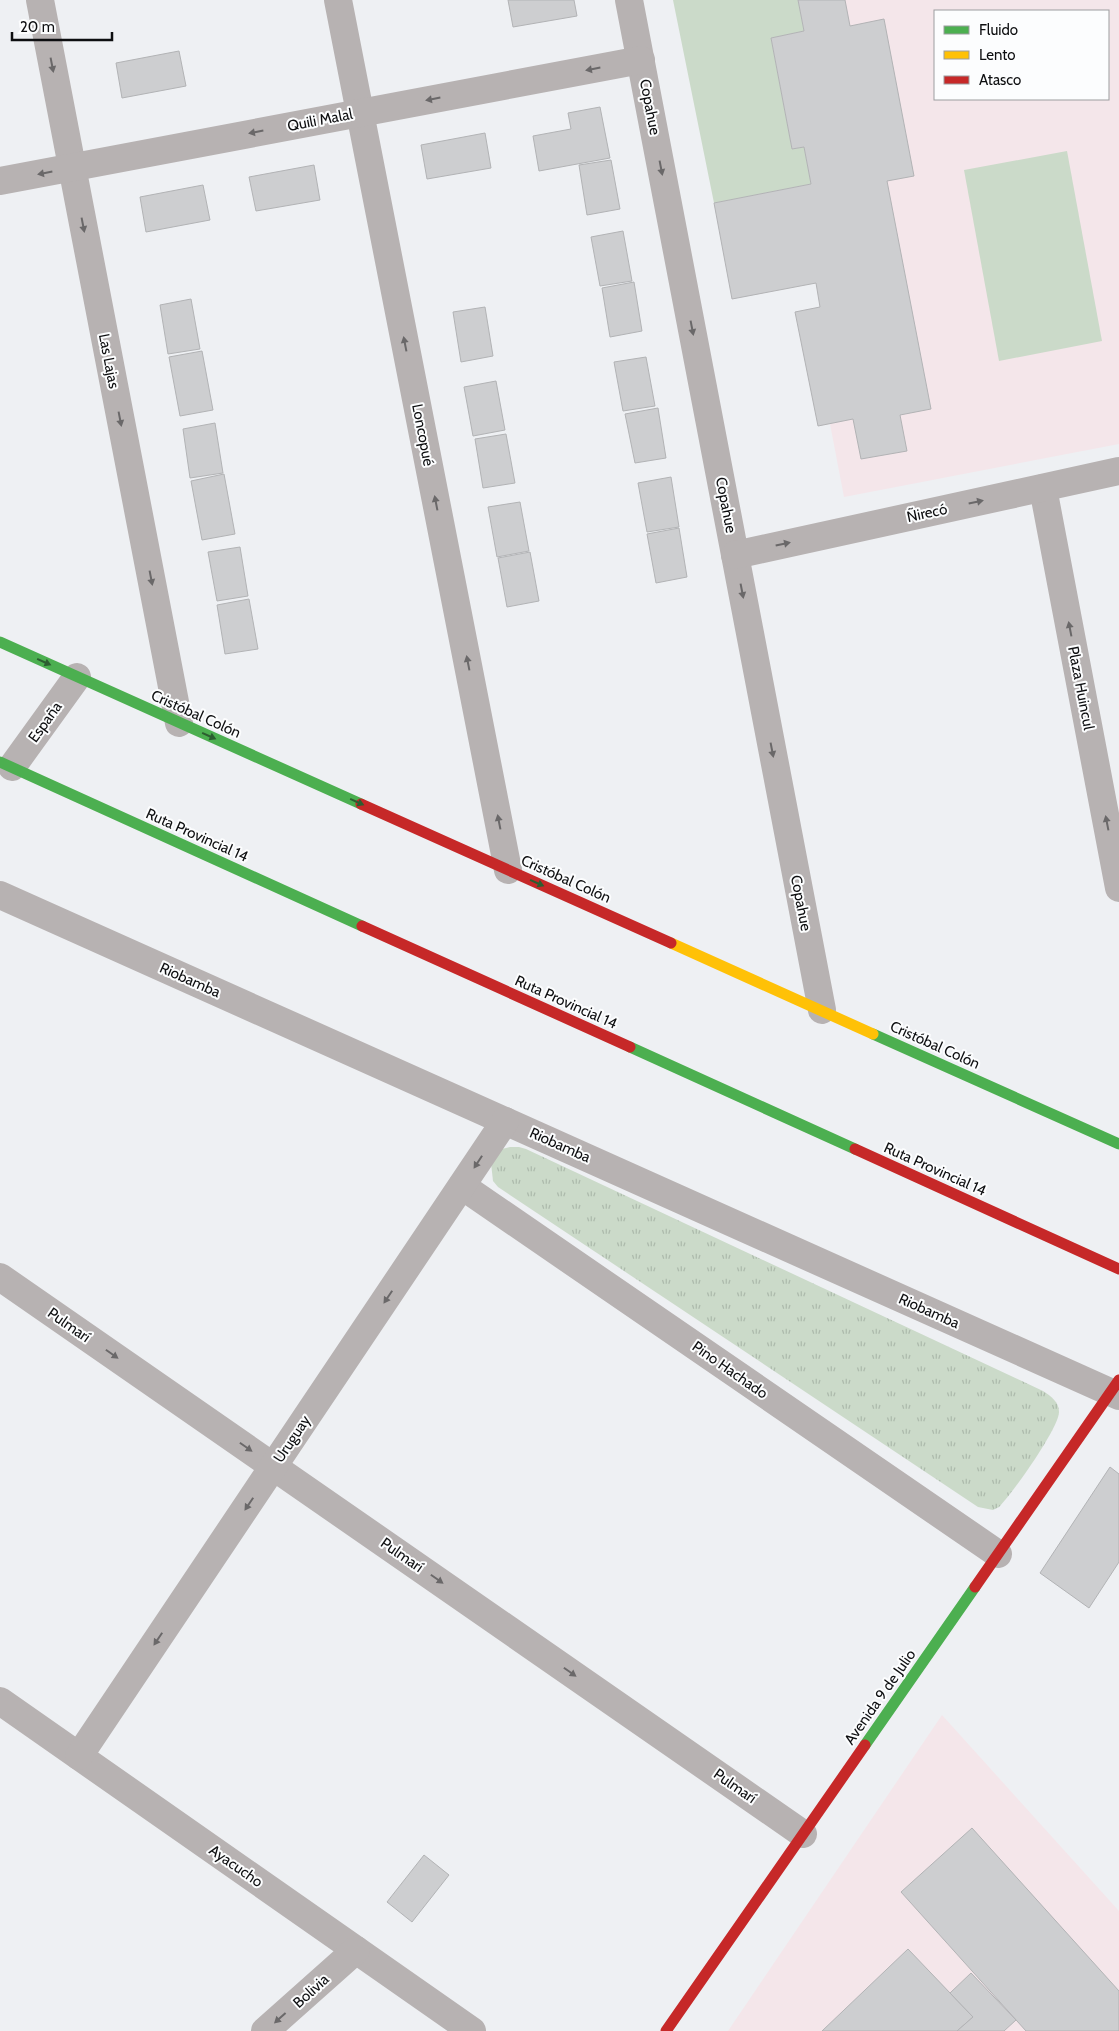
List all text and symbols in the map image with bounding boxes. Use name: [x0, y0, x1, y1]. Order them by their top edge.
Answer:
scale bar: [12, 10, 112, 42]
legend: [934, 10, 1109, 100]
text: 20 m: [20, 18, 55, 36]
text: Fluido: [979, 21, 1018, 39]
text: Lento: [979, 46, 1016, 64]
one-way arrow: [49, 57, 57, 73]
one-way arrow: [584, 65, 600, 73]
text: Atasco: [979, 71, 1021, 89]
street label: Copahue: [636, 78, 664, 137]
one-way arrow: [426, 95, 441, 103]
street label: Quili Malal: [286, 105, 355, 135]
one-way arrow: [248, 129, 264, 137]
one-way arrow: [658, 161, 666, 177]
one-way arrow: [37, 169, 53, 177]
one-way arrow: [79, 217, 87, 232]
one-way arrow: [688, 320, 696, 335]
street label: Las Lajas: [95, 332, 123, 390]
one-way arrow: [401, 336, 409, 352]
street label: Loncopué: [408, 402, 438, 468]
one-way arrow: [117, 411, 125, 427]
street label: Copahue: [712, 476, 740, 535]
one-way arrow: [432, 495, 440, 511]
one-way arrow: [968, 498, 983, 506]
street label: Ñirecó: [905, 500, 949, 526]
one-way arrow: [775, 540, 791, 548]
one-way arrow: [147, 571, 155, 586]
one-way arrow: [738, 583, 746, 598]
one-way arrow: [1065, 621, 1073, 637]
street label: Plaza Huincul: [1064, 645, 1098, 732]
one-way arrow: [463, 655, 471, 671]
one-way arrow: [37, 658, 52, 667]
street label: Cristóbal Colón: [148, 686, 244, 742]
street label: España: [24, 698, 66, 746]
one-way arrow: [202, 732, 216, 740]
one-way arrow: [769, 743, 777, 759]
one-way arrow: [350, 799, 364, 807]
street label: Ruta Provincial 14: [143, 804, 251, 866]
one-way arrow: [495, 815, 503, 830]
one-way arrow: [1102, 815, 1110, 831]
street label: Cristóbal Colón: [518, 851, 614, 907]
street label: Copahue: [787, 874, 815, 933]
one-way arrow: [530, 880, 544, 888]
street label: Riobamba: [157, 959, 224, 1002]
street label: Ruta Provincial 14: [512, 971, 620, 1033]
street label: Cristóbal Colón: [887, 1017, 983, 1073]
street label: Riobamba: [527, 1124, 594, 1167]
street label: Ruta Provincial 14: [881, 1138, 989, 1200]
one-way arrow: [473, 1155, 483, 1168]
one-way arrow: [383, 1290, 393, 1303]
street label: Riobamba: [896, 1290, 963, 1333]
street label: Pulmarí: [44, 1304, 94, 1346]
street label: Pino Hachado: [689, 1337, 771, 1403]
one-way arrow: [105, 1349, 119, 1359]
street label: Uruguay: [270, 1412, 315, 1466]
one-way arrow: [239, 1442, 252, 1452]
one-way arrow: [244, 1497, 253, 1511]
street label: Pulmarí: [377, 1534, 427, 1576]
one-way arrow: [430, 1575, 443, 1584]
one-way arrow: [153, 1632, 163, 1646]
street label: Avenida 9 de Julio: [841, 1646, 919, 1748]
one-way arrow: [563, 1667, 577, 1677]
street label: Pulmarí: [710, 1765, 760, 1807]
street label: Ayacucho: [206, 1841, 266, 1891]
street label: Bolivia: [289, 1970, 333, 2012]
one-way arrow: [275, 2012, 287, 2024]

